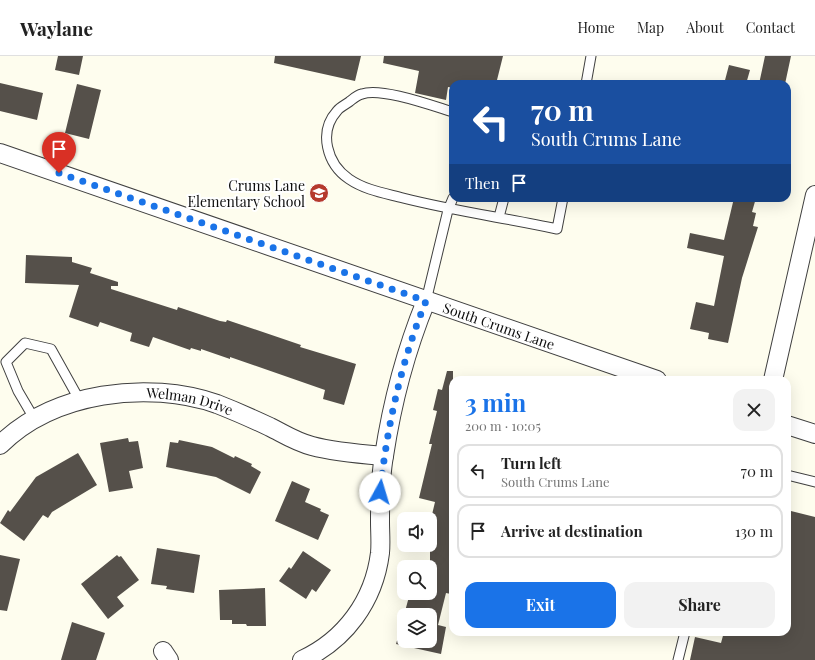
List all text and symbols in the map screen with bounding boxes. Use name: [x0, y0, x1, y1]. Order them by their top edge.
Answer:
text: Waylane: [20, 15, 93, 41]
text: Home: [577, 18, 615, 37]
text: Map: [637, 18, 664, 37]
text: About: [686, 18, 724, 37]
text: Contact: [746, 18, 795, 37]
text: 70 m: [531, 91, 594, 128]
icon: left: [465, 96, 517, 148]
text: South Crums Lane: [531, 127, 681, 151]
pin: [42, 132, 76, 173]
icon: arrive: [48, 138, 70, 160]
icon: arrive: [508, 172, 530, 194]
text: Then: [465, 173, 500, 193]
place label: Crums Lane Elementary School: [188, 176, 305, 211]
school or university icon: Crums Lane Elementary School: [308, 182, 330, 204]
street label: South Crums Lane: [441, 297, 557, 354]
street label: Welman Drive: [145, 383, 236, 419]
text: 3 min: [465, 386, 526, 418]
button: close: [733, 389, 775, 431]
text: 200 m · 10:05: [465, 417, 541, 434]
text: Turn left: [501, 453, 562, 473]
icon: left: [467, 460, 489, 482]
text: 70 m: [741, 461, 773, 481]
position arrow: [359, 471, 401, 513]
text: South Crums Lane: [501, 473, 610, 490]
map controls: [397, 512, 437, 648]
button: sound: [397, 512, 437, 552]
icon: arrive: [467, 520, 489, 542]
text: Arrive at destination: [501, 521, 643, 541]
text: 130 m: [735, 521, 773, 541]
button: search: [397, 560, 437, 600]
button: Exit: [465, 582, 616, 628]
button: Share: [624, 582, 775, 628]
button: layers: [397, 608, 437, 648]

